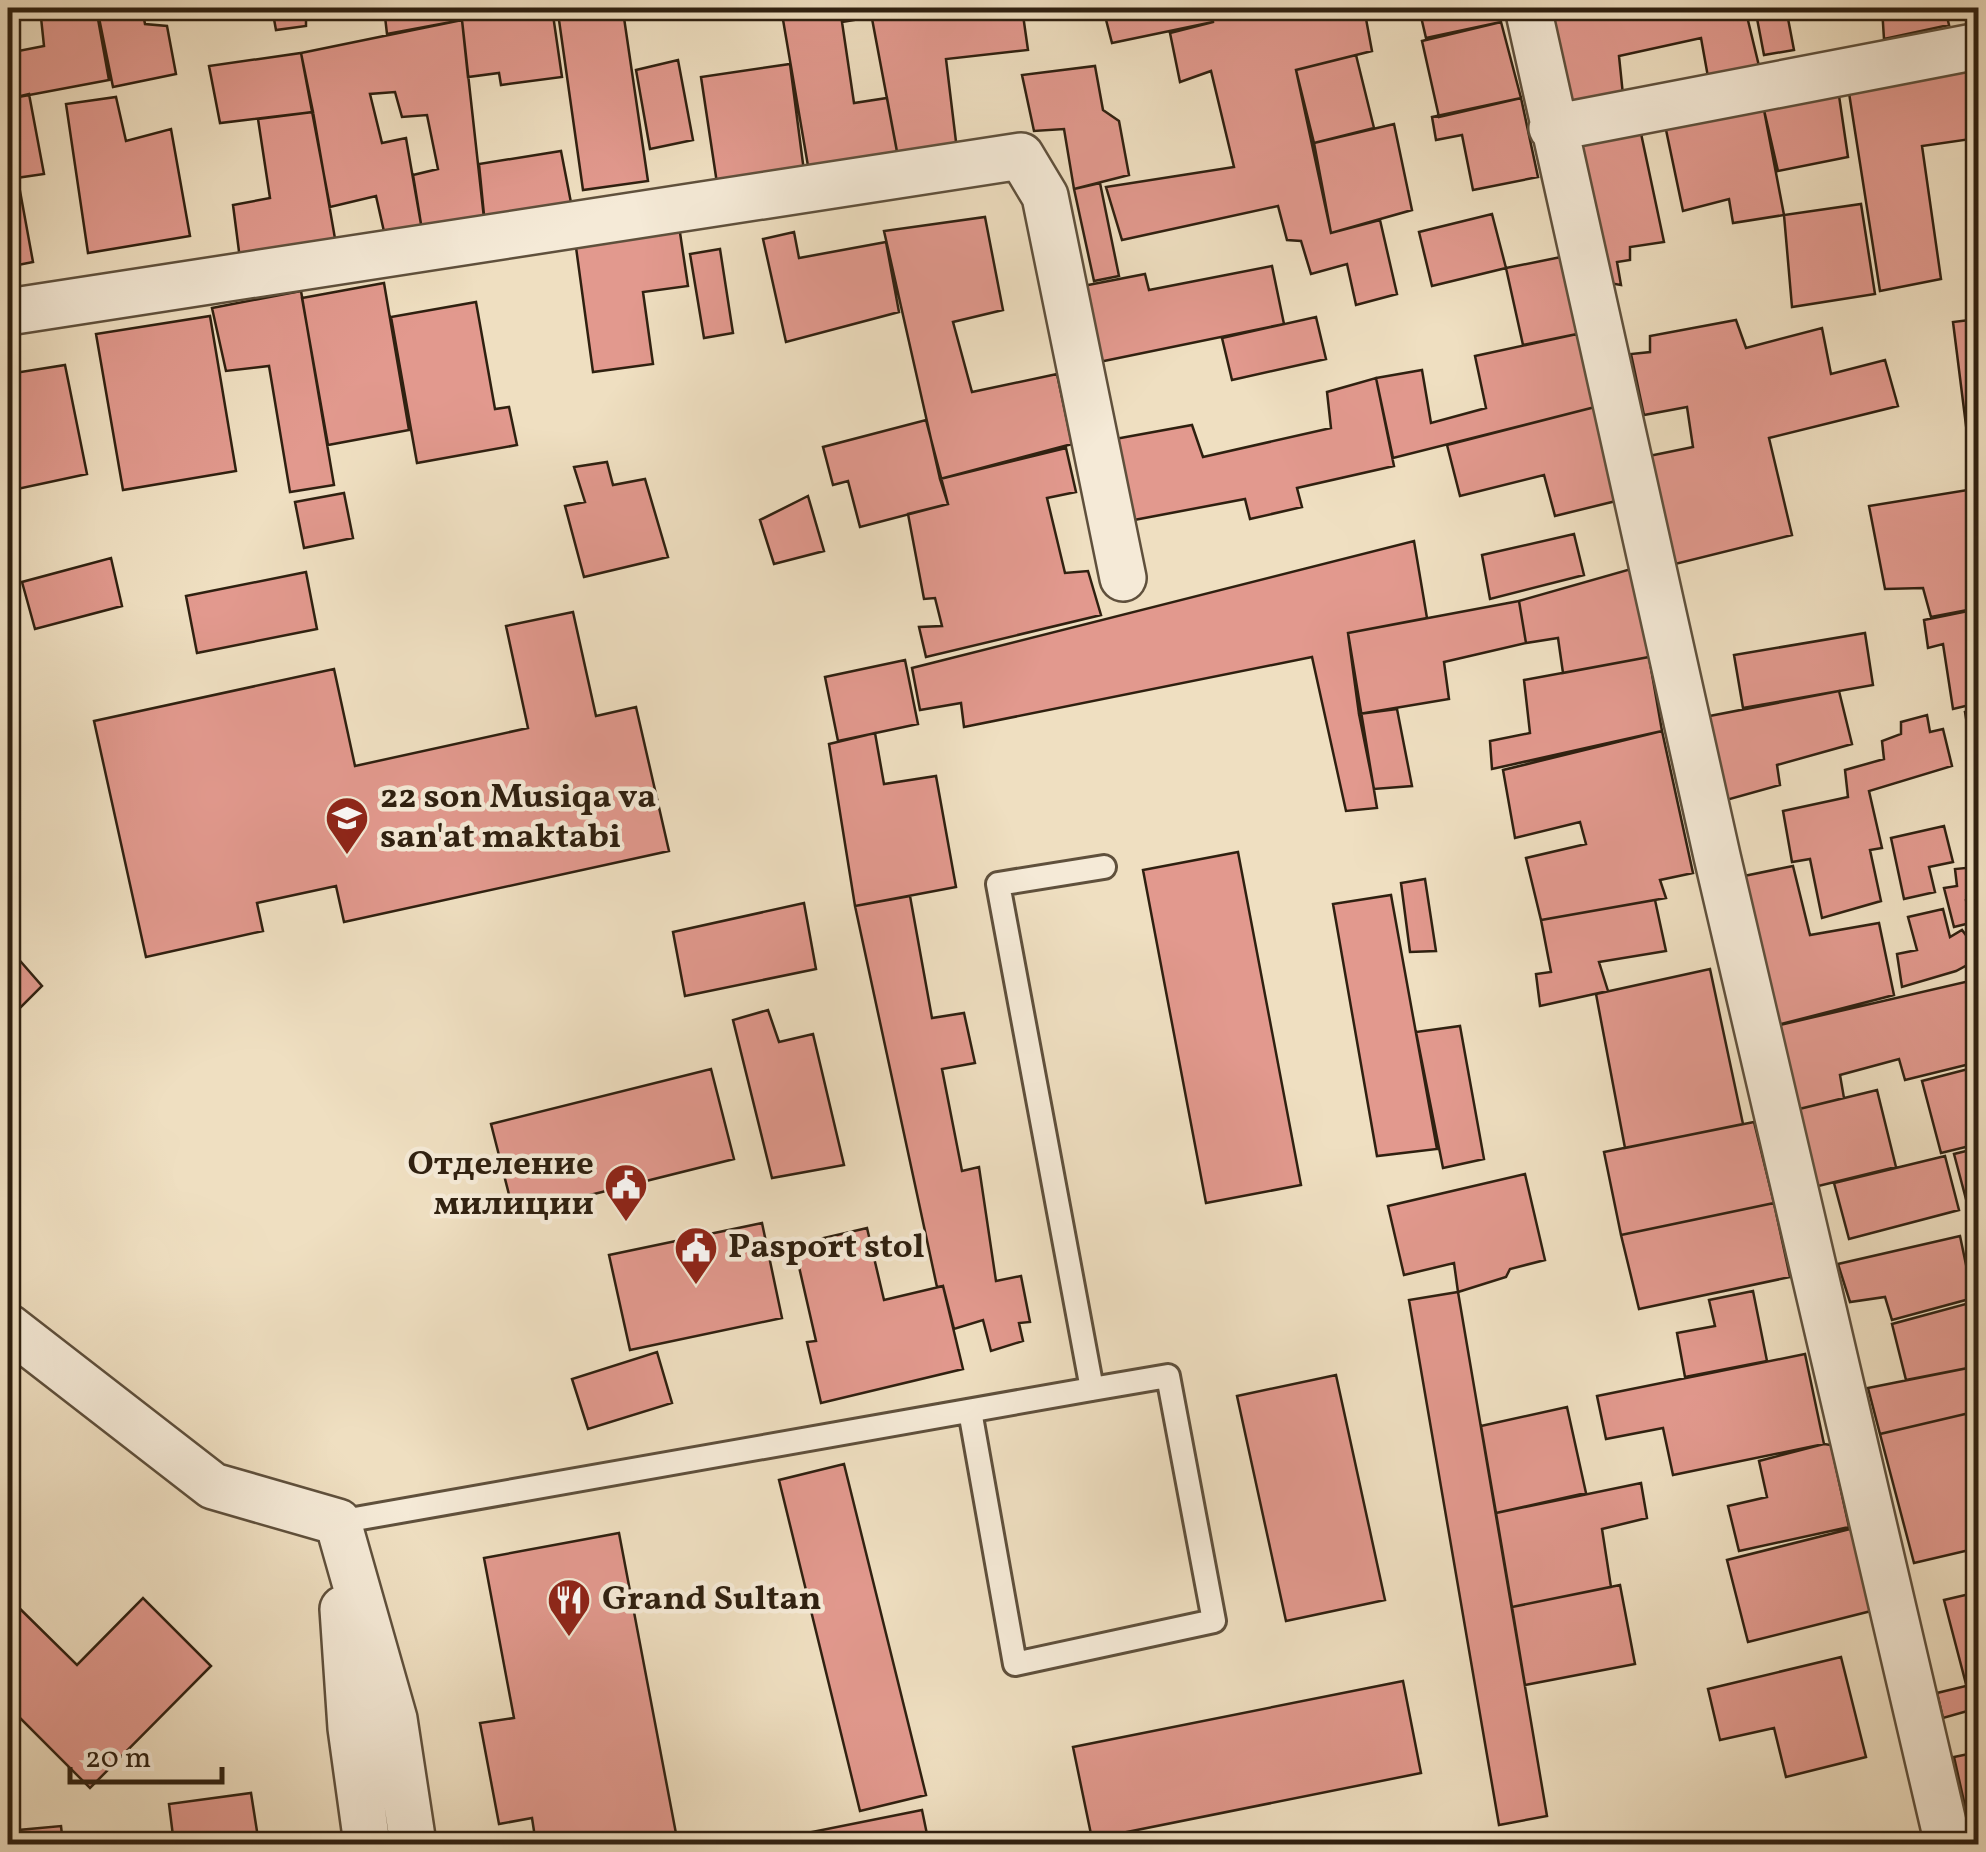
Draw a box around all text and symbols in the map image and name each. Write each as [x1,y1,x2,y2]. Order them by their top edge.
place label: 22 son Musiqa va san'at maktabi [380,774,656,862]
school or university icon: 22 son Musiqa va san'at maktabi [324,795,370,856]
place label: Отделение милиции [408,1141,594,1229]
public building icon: Отделение милиции [603,1162,649,1223]
place label: Pasport stol [728,1224,925,1272]
public building icon: Pasport stol [673,1225,719,1286]
place label: Grand Sultan [602,1576,822,1624]
restaurant icon: Grand Sultan [546,1577,592,1638]
scale bar [70,1722,222,1784]
text: 20 m [85,1738,151,1780]

